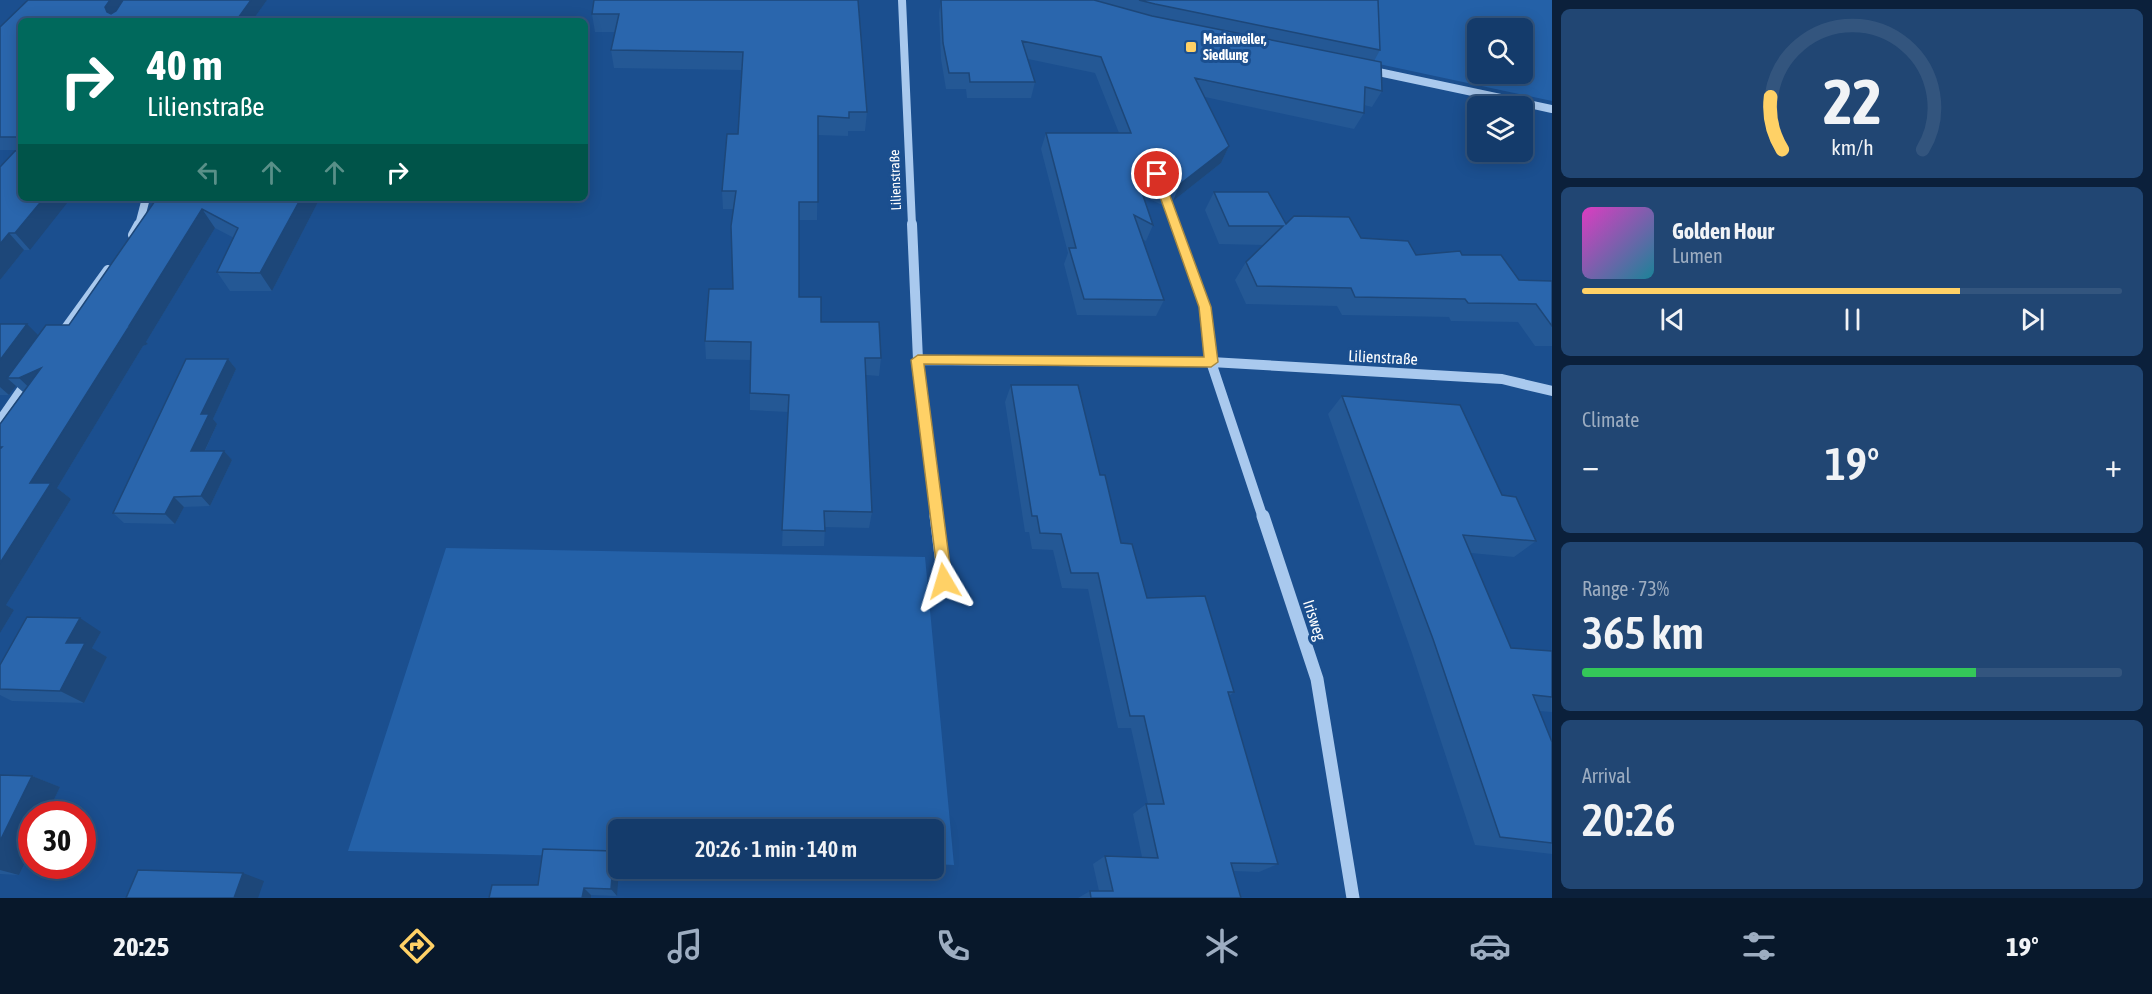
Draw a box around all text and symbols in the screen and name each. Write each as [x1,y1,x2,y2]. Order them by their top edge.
map controls [1467,18,1533,162]
button: search [1467,18,1533,84]
place label: Mariaweiler, Siedlung [1203,31,1267,63]
marker: Mariaweiler, Siedlung [1184,40,1198,54]
text: 40 m [147,41,222,89]
icon: right [48,42,126,120]
text: 22 [1823,67,1881,138]
text: Lilienstraße [147,91,265,122]
button: layers [1467,96,1533,162]
text: km/h [1831,136,1873,161]
pin [1131,148,1182,199]
street label: Lilienstraße [886,149,904,211]
icon: left [192,156,225,189]
icon: ahead [255,156,288,189]
icon: ahead [318,156,351,189]
icon: right [381,156,414,189]
icon: arrive [1140,157,1173,190]
text: Golden Hour [1672,218,1774,244]
text: Lumen [1672,244,1723,267]
icon: previous [1656,303,1689,336]
icon: pause [1836,303,1869,336]
icon: next [2016,303,2049,336]
street label: Lilienstraße [1348,346,1418,368]
text: Climate [1582,408,1639,431]
text: 19° [1825,438,1879,490]
text: − [1582,446,1599,484]
text: + [2105,446,2122,484]
position arrow [912,549,976,613]
text: Range · 73% [1582,577,1669,600]
street label: Irisweg [1299,597,1330,643]
text: 365 km [1582,607,1704,659]
text: Arrival [1582,764,1631,787]
text: 20:26 [1582,794,1676,846]
speed limit sign: 30 [18,801,96,879]
text: 20:26 · 1 min · 140 m [695,836,857,862]
icon: directions [396,925,438,967]
icon: music [664,925,706,967]
icon: phone [932,925,974,967]
icon: climate [1201,925,1243,967]
icon: car [1469,925,1511,967]
icon: filters [1738,925,1780,967]
text: 20:25 [113,931,169,962]
text: 19° [2006,931,2039,962]

